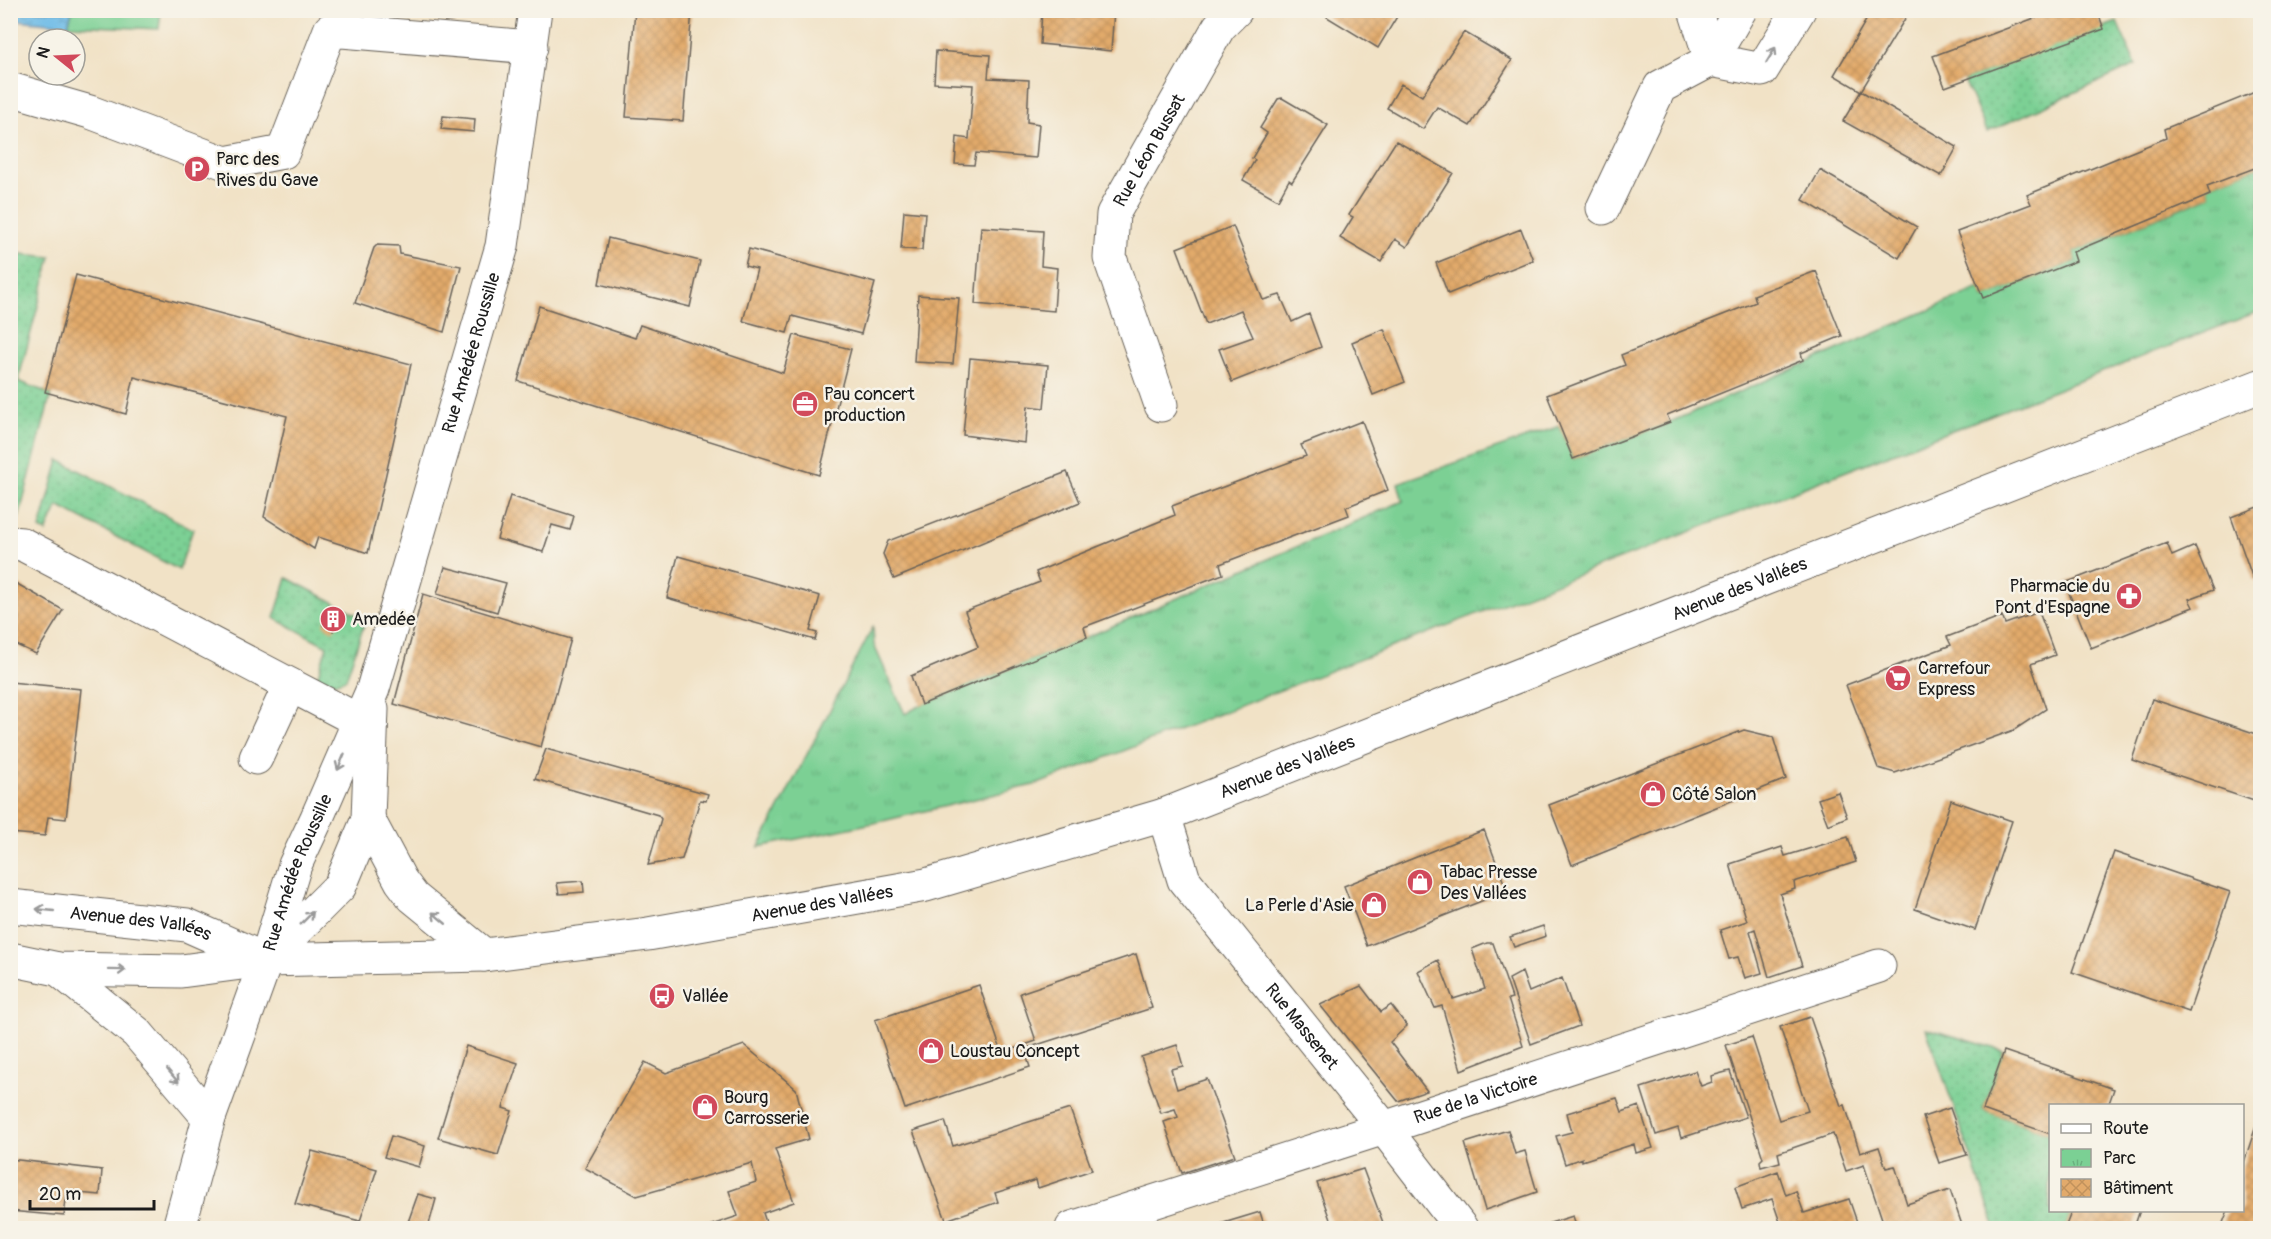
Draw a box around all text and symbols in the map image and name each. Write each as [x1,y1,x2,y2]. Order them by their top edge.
north arrow [27,27,87,87]
text: N [33,44,55,61]
one-way arrow [1766,47,1778,64]
street label: Rue Léon Bussat [1108,89,1191,211]
place label: Parc des Rives du Gave [216,148,318,192]
parking icon: Parc des Rives du Gave [182,154,212,184]
street label: Rue Amédée Roussille [437,270,506,436]
place label: Pau concert production [824,383,915,427]
office icon: Pau concert production [790,389,820,419]
street label: Avenue des Vallées [1669,552,1810,626]
place label: Pharmacie du Pont d'Espagne [1995,575,2110,619]
pharmacy icon: Pharmacie du Pont d'Espagne [2114,581,2144,611]
building icon: Amedée [318,604,348,634]
place label: Amedée [352,608,416,631]
place label: Carrefour Express [1918,657,1991,701]
supermarket icon: Carrefour Express [1883,663,1913,693]
street label: Avenue des Vallées [1216,730,1358,804]
one-way arrow [335,752,346,771]
shop icon: Côté Salon [1638,779,1668,809]
place label: Côté Salon [1672,783,1757,806]
street label: Rue Amédée Roussille [258,791,338,954]
place label: Tabac Presse Des Vallées [1440,861,1537,905]
shop icon: Tabac Presse Des Vallées [1405,867,1435,897]
street label: Avenue des Vallées [749,880,895,928]
shop icon: La Perle d'Asie [1359,890,1389,920]
place label: La Perle d'Asie [1245,894,1354,917]
street label: Avenue des Vallées [69,902,215,946]
one-way arrow [36,904,55,915]
one-way arrow [300,911,315,926]
one-way arrow [432,911,447,925]
one-way arrow [106,964,126,976]
street label: Rue Massenet [1260,979,1344,1075]
bus stop icon: Vallée [647,981,677,1011]
place label: Vallée [682,985,728,1008]
shop icon: Loustau Concept [916,1036,946,1066]
place label: Loustau Concept [950,1040,1080,1063]
street label: Rue de la Victoire [1411,1067,1541,1129]
one-way arrow [166,1068,180,1083]
place label: Bourg Carrosserie [724,1086,809,1130]
shop icon: Bourg Carrosserie [690,1092,720,1122]
legend [2049,1104,2244,1212]
text: Route [2103,1117,2148,1140]
text: Parc [2103,1147,2136,1170]
scale bar [30,1173,154,1211]
text: Bâtiment [2103,1177,2174,1200]
text: 20 m [39,1183,81,1206]

